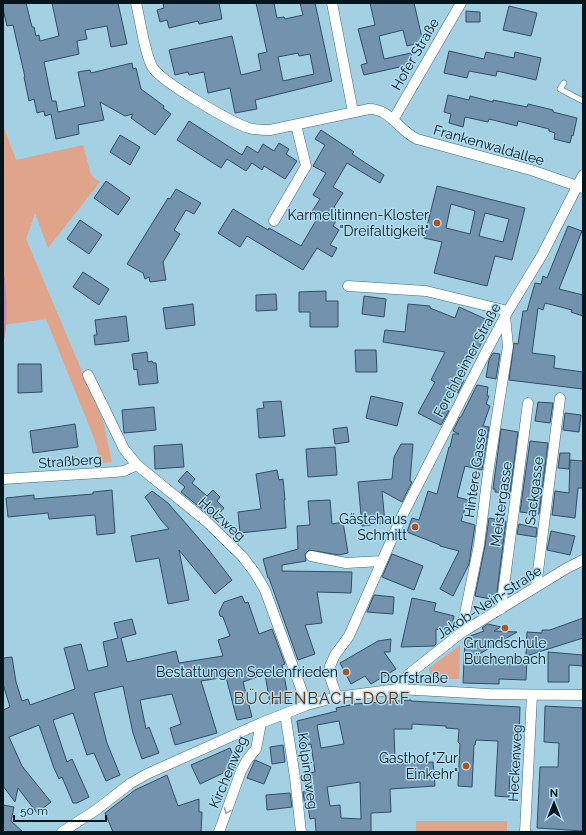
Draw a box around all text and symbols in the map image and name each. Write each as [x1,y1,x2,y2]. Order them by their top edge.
street label: Hofer Straße [388,15,442,93]
street label: Frankenwaldallee [432,122,546,168]
place label: Karmelitinnen-Kloster "Dreifaltigkeit" [288,207,429,239]
marker: Karmelitinnen-Kloster "Dreifaltigkeit" [432,218,442,228]
street label: Forchheimer Straße [430,300,504,420]
street label: Hintere Gasse [461,427,489,519]
street label: Straßberg [38,451,102,471]
street label: Sackgasse [522,456,546,526]
street label: Meistergasse [487,460,515,548]
street label: Holzweg [195,494,249,544]
place label: Gästehaus Schmitt [339,511,407,543]
marker: Gästehaus Schmitt [410,522,420,532]
street label: Jakob-Nein-Straße [434,562,544,642]
marker: Grundschule Büchenbach [500,623,510,633]
place label: Grundschule Büchenbach [463,635,547,667]
place label: Bestattungen Seelenfrieden [156,664,338,680]
marker: Bestattungen Seelenfrieden [341,667,351,677]
street label: Dorfstraße [380,670,448,686]
district label: BÜCHENBACH-DORF [234,688,410,708]
street label: Heckenweg [505,724,525,802]
street label: Kolpingweg [295,732,321,810]
street label: Kirchenweg [206,734,250,810]
place label: Gasthof "Zur Einkehr" [379,750,458,782]
marker: Gasthof "Zur Einkehr" [461,761,471,771]
north arrow [534,783,574,823]
text: N [550,787,558,800]
scale bar [14,797,106,823]
text: 50 m [20,804,48,818]
one-way arrow [223,807,232,814]

